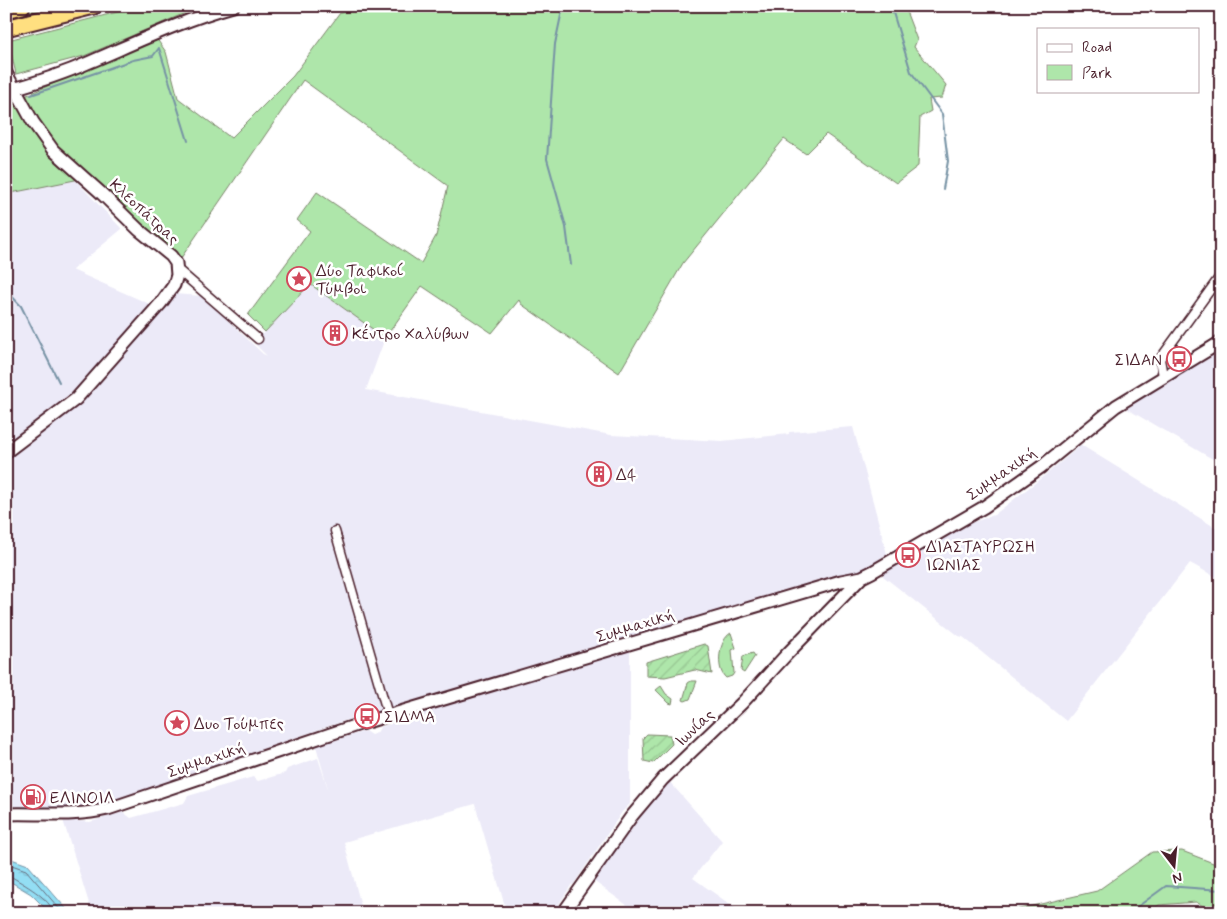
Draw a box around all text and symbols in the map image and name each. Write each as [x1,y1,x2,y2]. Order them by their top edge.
legend [1037,28,1200,92]
text: Road [1082,38,1112,58]
text: Park [1082,64,1112,84]
street label: Κλεοπάτρας [105,174,183,250]
place label: Δύο Ταφικοί Τύμβοι [316,261,403,300]
place icon: Δύο Ταφικοί Τύμβοι [286,266,312,292]
building icon: Κέντρο Χαλύβων [322,320,348,346]
place label: Κέντρο Χαλύβων [352,323,469,345]
bus stop icon: ΣΙΔΑΝ [1166,346,1192,372]
place label: ΣΙΔΑΝ [1115,350,1162,371]
street label: Συμμαχική [963,443,1041,506]
building icon: Δ4 [586,461,612,487]
place label: Δ4 [616,465,636,486]
place label: ΔΙΑΣΤΑΥΡΩΣΗ ΙΩΝΙΑΣ [926,537,1035,576]
bus stop icon: ΔΙΑΣΤΑΥΡΩΣΗ ΙΩΝΙΑΣ [895,542,921,568]
street label: Συμμαχική [594,605,677,648]
bus stop icon: ΣΙΔΜΑ [354,703,380,729]
street label: Ιωνίας [671,705,719,752]
place label: ΣΙΔΜΑ [384,707,435,728]
place icon: Δυο Τούμπες [164,710,190,736]
place label: Δυο Τούμπες [194,714,284,735]
street label: Συμμαχική [165,737,248,783]
fuel station icon: ΕΛΙΝΟΙΛ [20,784,46,810]
place label: ΕΛΙΝΟΙΛ [50,788,115,809]
north arrow [1150,842,1200,892]
text: N [1170,868,1184,887]

